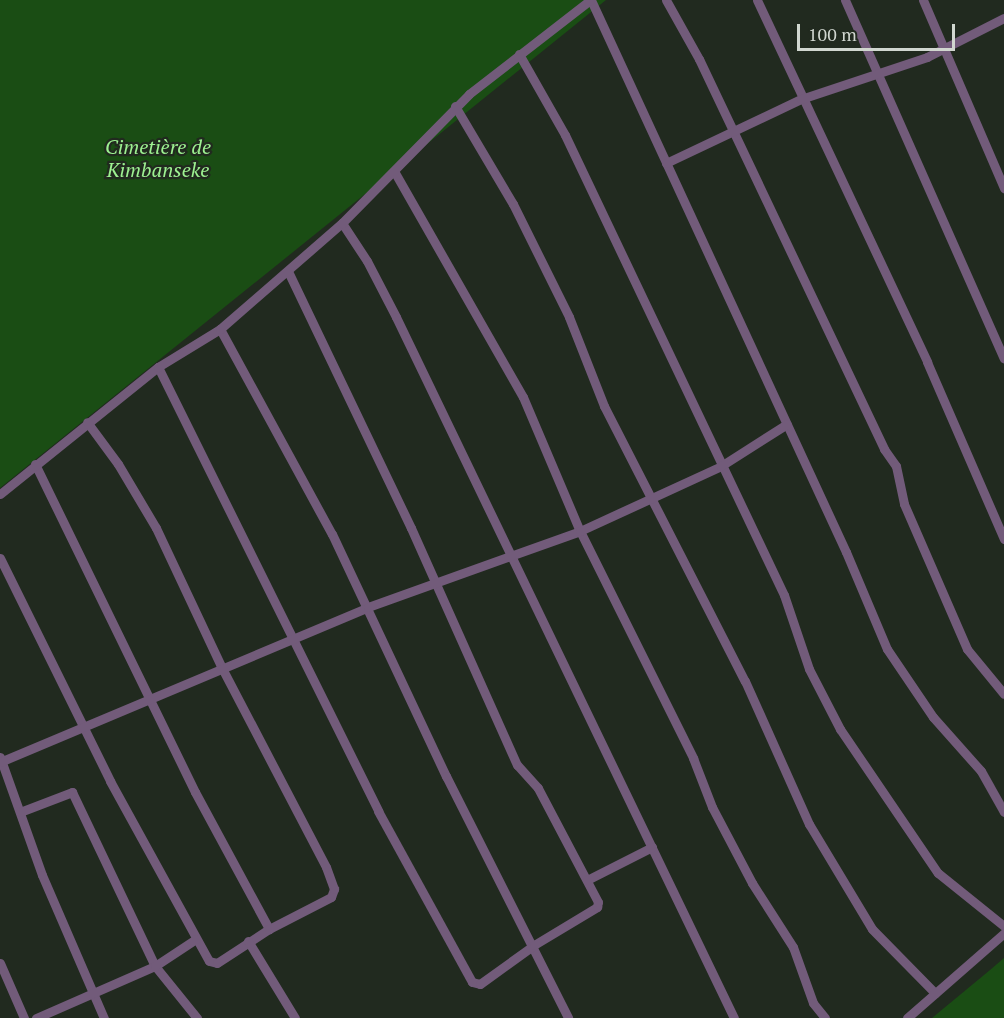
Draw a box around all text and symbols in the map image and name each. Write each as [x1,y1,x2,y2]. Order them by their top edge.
scale bar [800,12,958,50]
text: 100 m [808,22,857,46]
park label: Cimetière de Kimbanseke [105,135,211,182]

